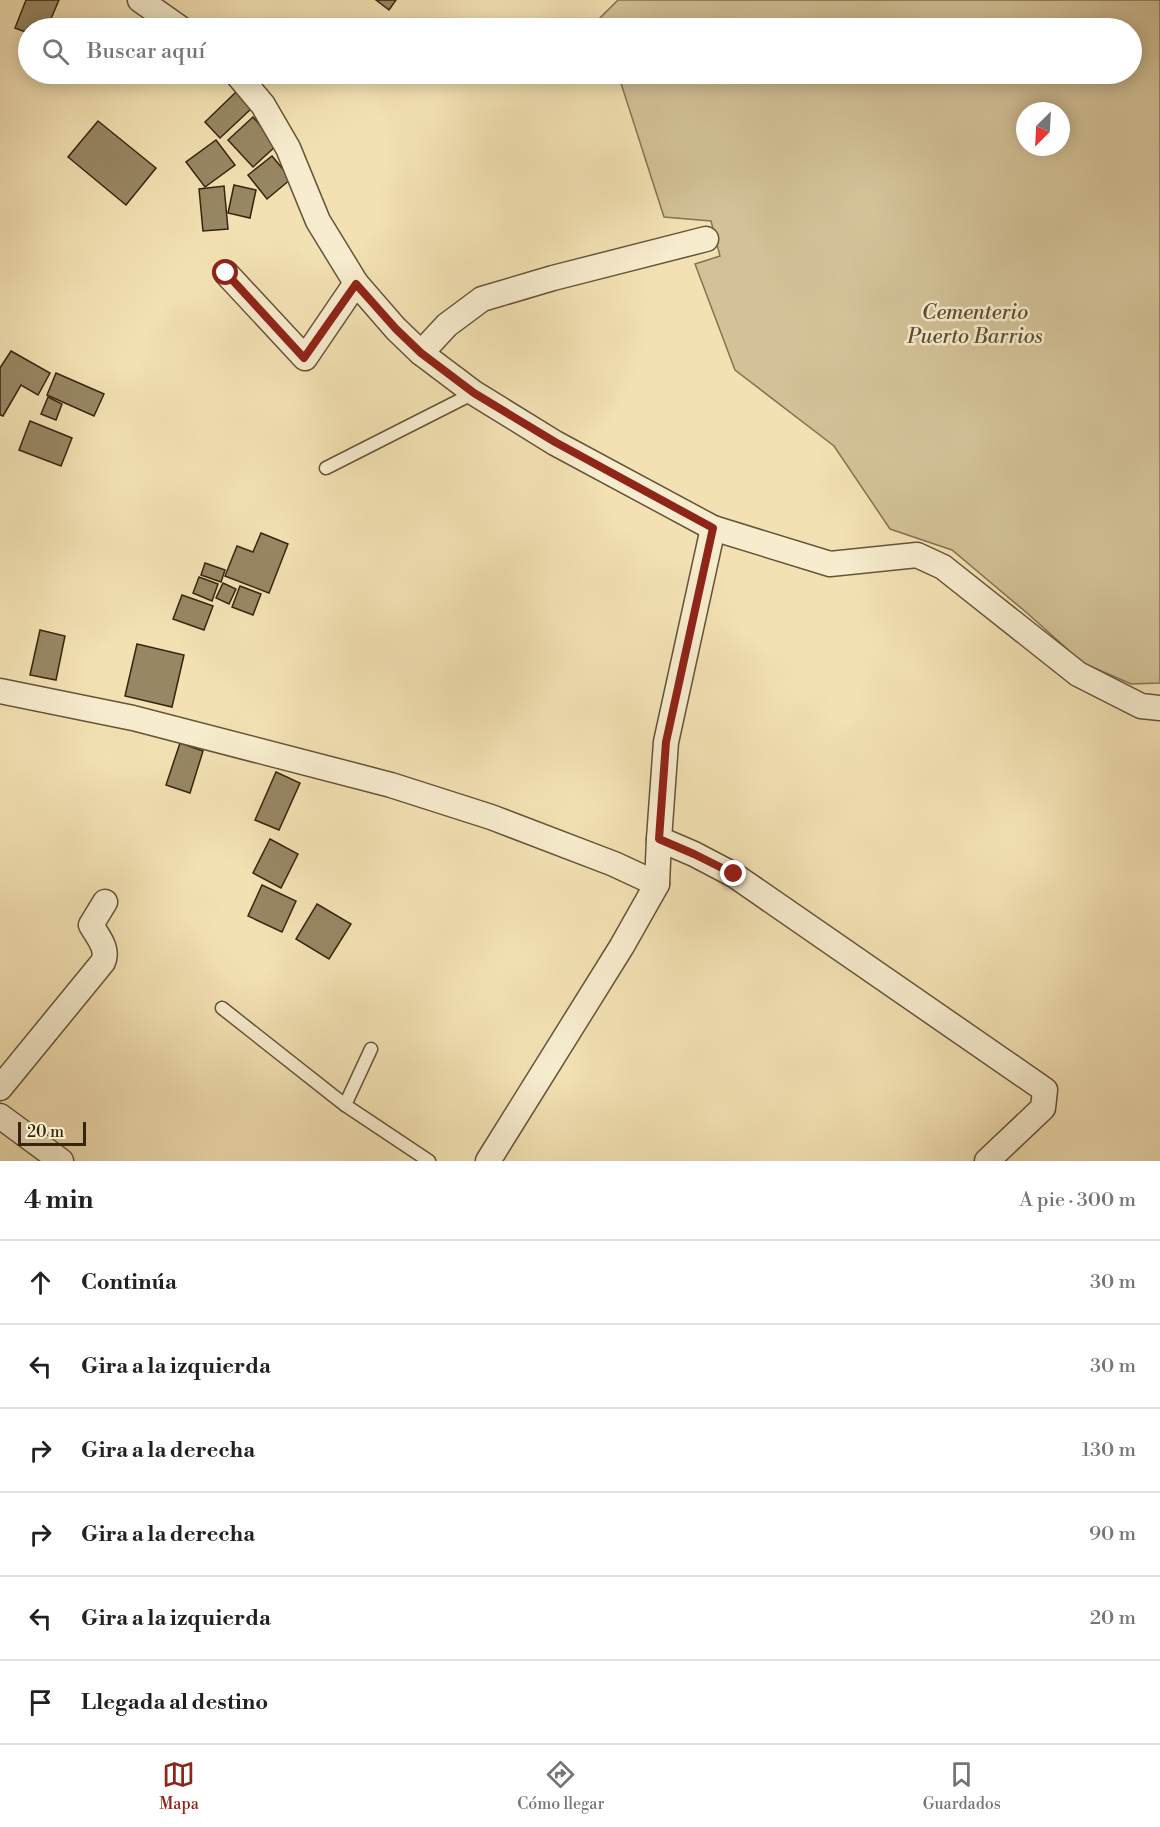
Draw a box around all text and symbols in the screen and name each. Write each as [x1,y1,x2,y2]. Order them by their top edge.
search box [18,18,1142,84]
icon: search [39,35,72,68]
text: Buscar aquí [87,38,205,65]
north arrow [1016,102,1070,156]
route start [212,259,238,285]
park label: Cementerio Puerto Barrios [906,300,1043,350]
route end [720,860,746,886]
scale bar [18,1119,86,1146]
text: 20 m [27,1122,64,1142]
text: 4 min [24,1184,94,1216]
text: A pie · 300 m [1019,1188,1136,1213]
icon: ahead [24,1266,57,1299]
text: Continúa [81,1269,177,1296]
text: 30 m [1090,1270,1136,1295]
icon: left [24,1350,57,1383]
text: Gira a la izquierda [81,1353,271,1380]
text: 30 m [1090,1354,1136,1379]
icon: right [24,1434,57,1467]
text: Gira a la derecha [81,1437,255,1464]
text: 130 m [1081,1438,1136,1463]
icon: right [24,1518,57,1551]
text: Gira a la derecha [81,1521,255,1548]
text: 90 m [1089,1522,1136,1547]
icon: left [24,1602,57,1635]
text: Gira a la izquierda [81,1605,271,1632]
text: 20 m [1090,1606,1136,1631]
icon: arrive [24,1686,57,1719]
text: Llegada al destino [81,1689,268,1716]
tab: Mapa [159,1758,199,1814]
tab: Cómo llegar [517,1758,604,1814]
tab: Guardados [923,1758,1001,1814]

